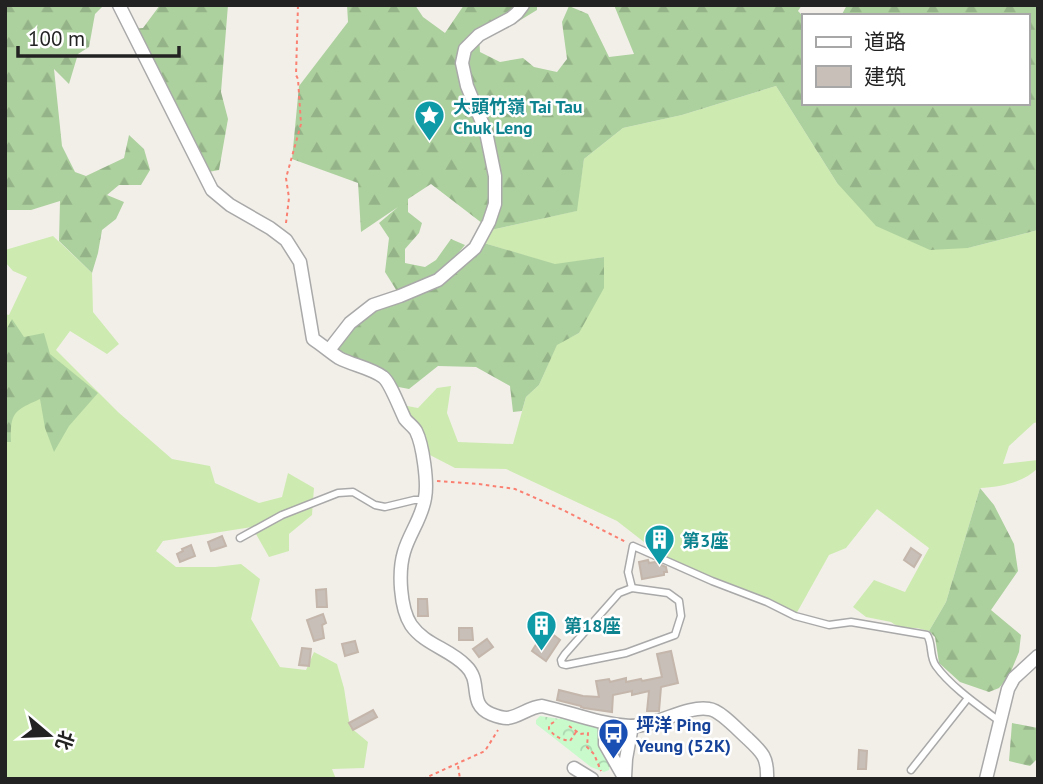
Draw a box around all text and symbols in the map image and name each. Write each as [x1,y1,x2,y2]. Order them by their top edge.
scale bar [18,14,178,58]
legend [802,14,1029,105]
text: 100 m [28,25,85,52]
text: 道路 [864,28,906,55]
text: 建筑 [864,63,906,90]
place label: 大頭竹嶺 Tai Tau Chuk Leng [453,95,583,139]
place icon: 大頭竹嶺 Tai Tau Chuk Leng [413,99,447,143]
building icon: 第3座 [642,523,676,567]
place label: 第3座 [682,529,728,552]
building icon: 第18座 [524,608,558,652]
place label: 第18座 [564,614,620,637]
north arrow [14,700,84,770]
place label: 坪洋 Ping Yeung (52K) [635,713,731,757]
bus stop icon: 坪洋 Ping Yeung (52K) [596,717,630,761]
text: 北 [51,728,80,753]

